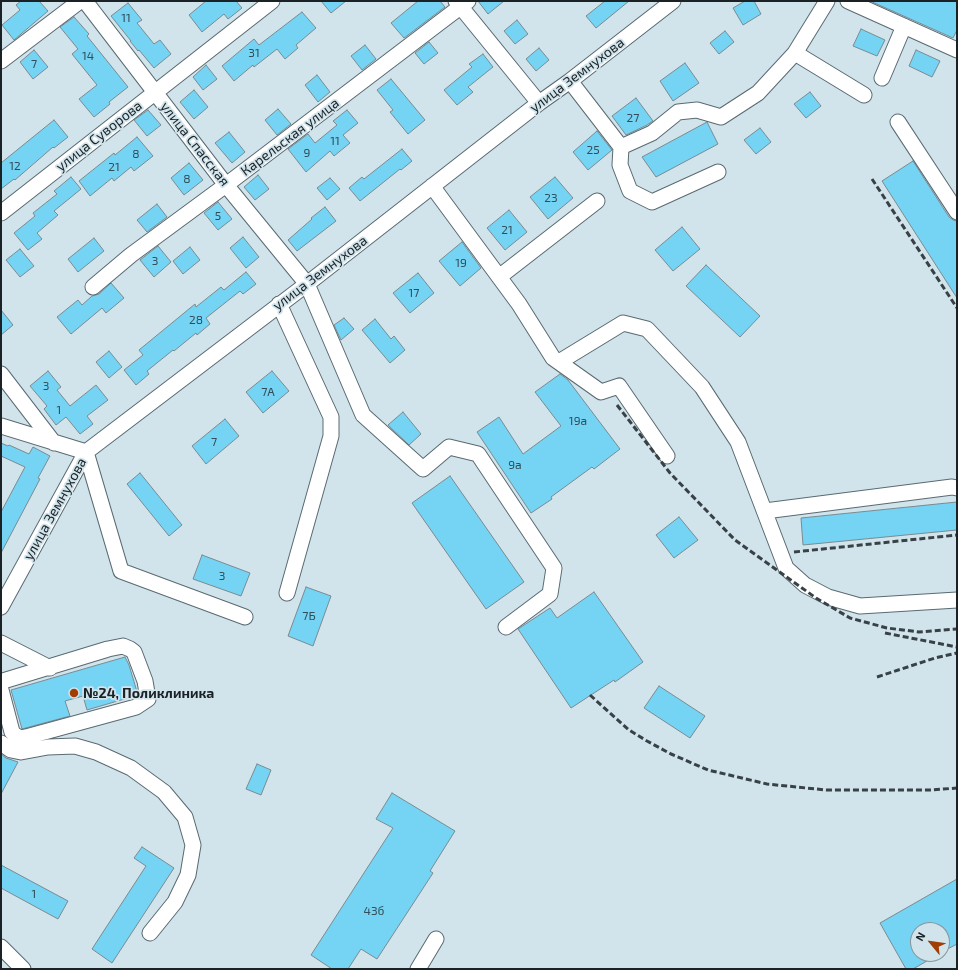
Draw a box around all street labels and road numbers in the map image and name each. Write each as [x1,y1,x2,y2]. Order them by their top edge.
street label: улица Земнухова [526,34,628,116]
street label: Карельская улица [237,95,343,179]
street label: улица Суворова [52,97,146,175]
street label: улица Спасская [157,98,233,190]
street label: улица Земнухова [269,232,371,314]
street label: улица Земнухова [20,455,90,563]

